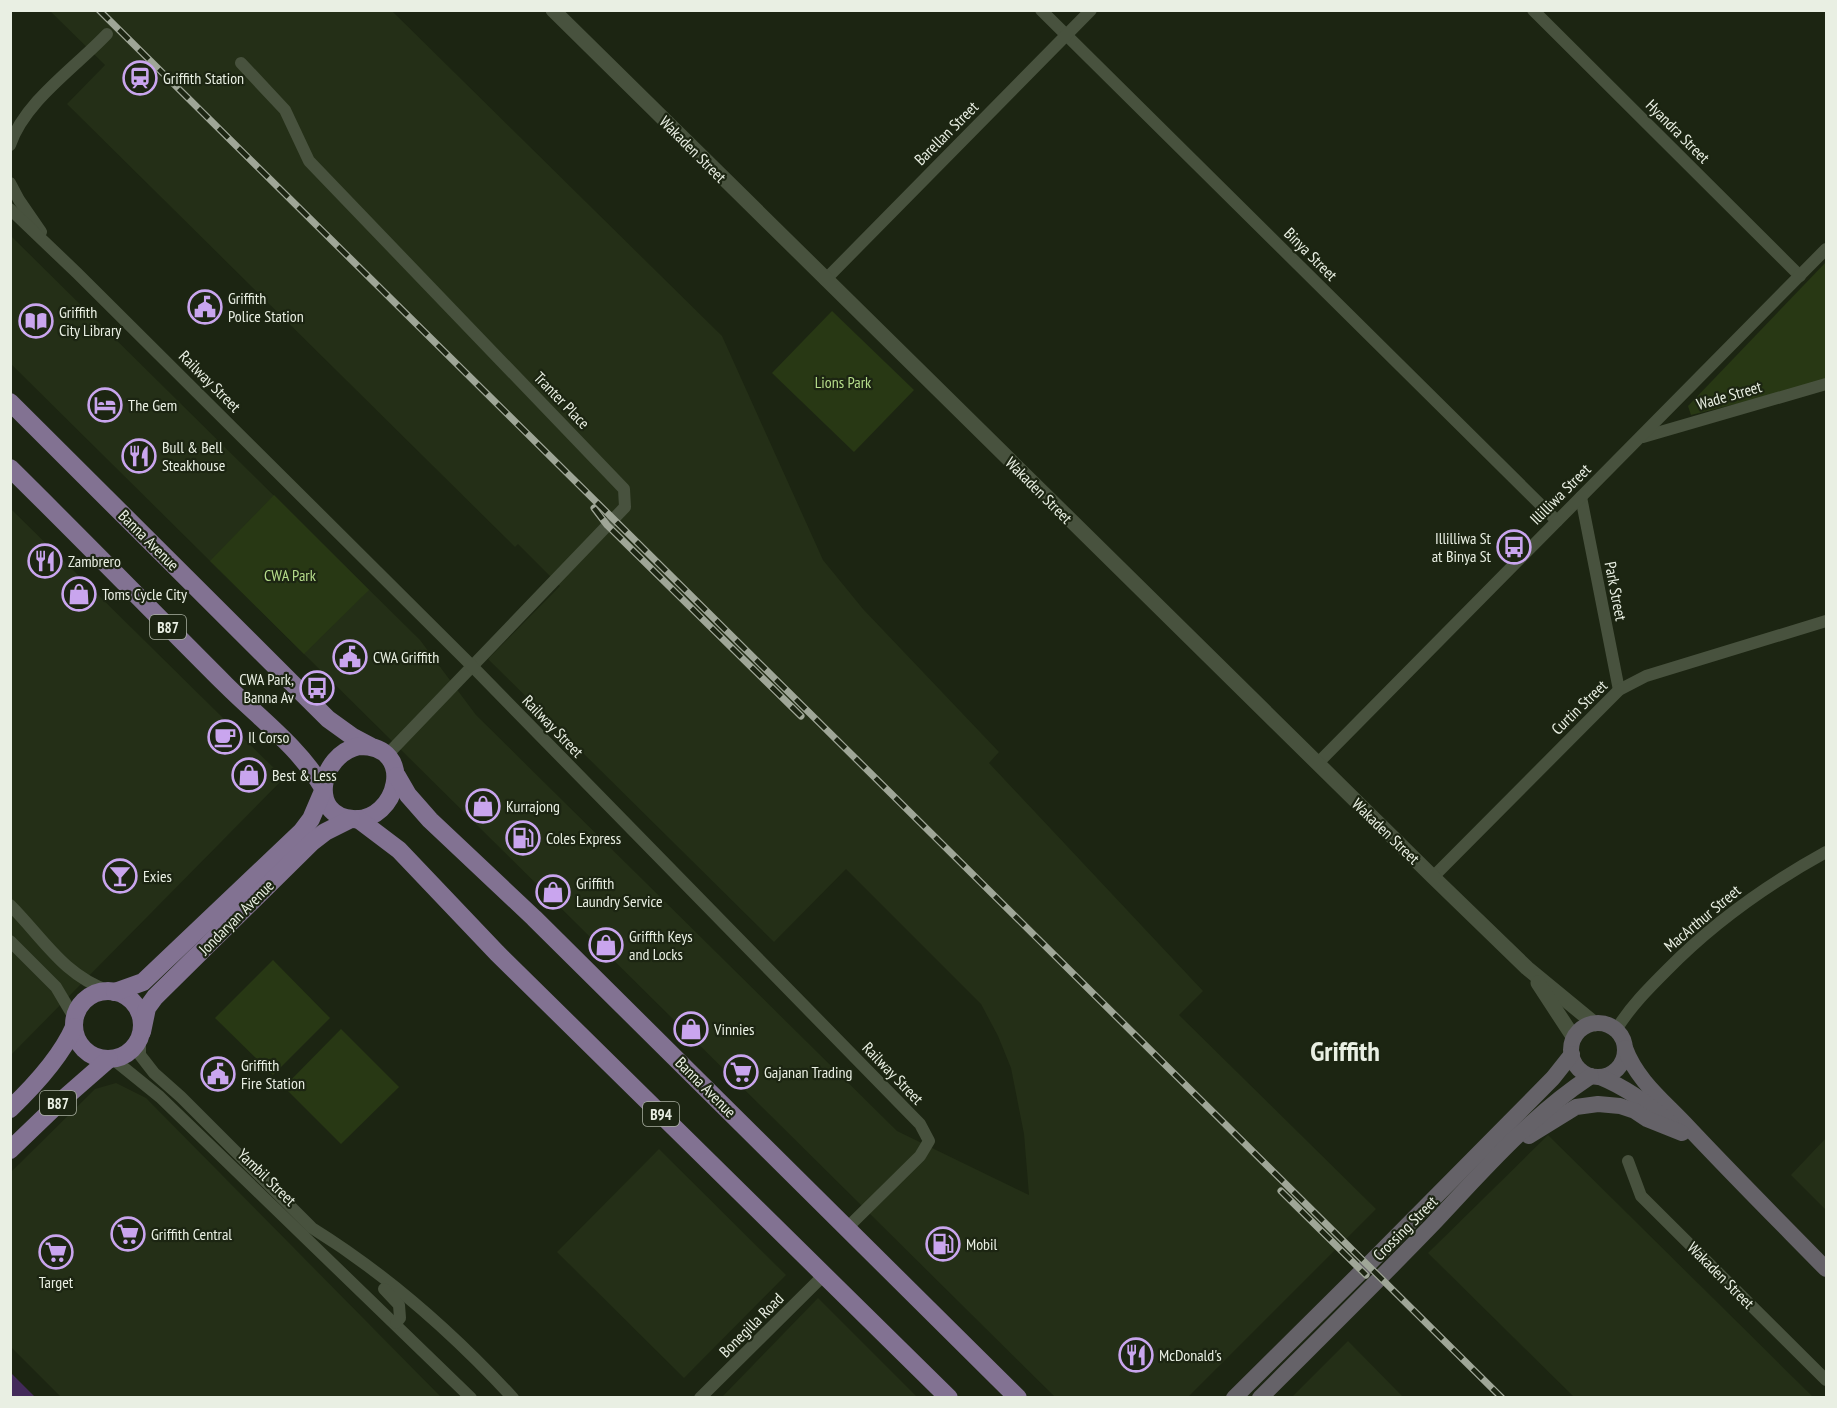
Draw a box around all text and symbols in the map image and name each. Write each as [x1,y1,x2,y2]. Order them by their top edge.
station icon: Griffith Station [122,60,158,96]
place label: Griffith Station [163,68,244,88]
street label: Hyandra Street [1642,95,1715,168]
street label: Barellan Street [910,96,983,169]
street label: Wakaden Street [655,111,731,187]
street label: Binya Street [1280,223,1342,285]
place label: Griffith Police Station [228,288,304,326]
public building icon: Griffith Police Station [187,289,223,325]
place label: Griffith City Library [59,302,121,340]
library icon: Griffith City Library [18,303,54,339]
street label: Railway Street [175,346,245,416]
street label: Tranter Place [530,367,594,433]
park label: Lions Park [815,372,872,392]
street label: Wade Street [1694,376,1764,414]
hotel icon: The Gem [87,387,123,423]
place label: The Gem [128,395,177,415]
place label: Bull & Bell Steakhouse [162,437,225,475]
restaurant icon: Bull & Bell Steakhouse [121,438,157,474]
street label: Wakaden Street [1001,452,1077,528]
street label: Illilliwa Street [1525,459,1595,529]
street label: Banna Avenue [114,505,184,575]
place label: Illilliwa St at Binya St [1432,528,1492,566]
bus stop icon: Illilliwa St at Binya St [1496,529,1532,565]
restaurant icon: Zambrero [27,543,63,579]
place label: Zambrero [68,551,121,571]
street label: Park Street [1600,560,1632,623]
park label: CWA Park [264,565,317,585]
shop icon: Toms Cycle City [61,576,97,612]
place label: Toms Cycle City [102,584,187,604]
road number: B87 [150,615,186,639]
public building icon: CWA Griffith [332,639,368,675]
place label: CWA Griffith [373,647,439,667]
place label: CWA Park, Banna Av [239,669,295,707]
bus stop icon: CWA Park, Banna Av [299,670,335,706]
street label: Curtin Street [1547,675,1612,739]
street label: Railway Street [518,691,588,762]
cafe icon: Il Corso [207,719,243,755]
place label: Il Corso [248,727,289,747]
shop icon: Best & Less [231,757,267,793]
place label: Best & Less [272,765,337,785]
shop icon: Kurrajong [465,788,501,824]
street label: Wakaden Street [1348,794,1424,869]
place label: Kurrajong [506,796,560,816]
fuel station icon: Coles Express [505,820,541,856]
place label: Coles Express [546,828,621,848]
bar icon: Exies [102,858,138,894]
place label: Exies [143,866,172,886]
place label: Griffith Laundry Service [576,873,663,911]
shop icon: Griffith Laundry Service [535,874,571,910]
street label: Jondaryan Avenue [193,875,278,960]
street label: MacArthur Street [1660,880,1745,956]
place label: Griffth Keys and Locks [629,926,693,964]
shop icon: Griffth Keys and Locks [588,927,624,963]
shop icon: Vinnies [673,1011,709,1047]
place label: Vinnies [713,1019,754,1039]
district label: Griffith [1310,1032,1380,1069]
street label: Railway Street [858,1038,928,1109]
street label: Banna Avenue [671,1052,741,1122]
supermarket icon: Gajanan Trading [723,1054,759,1090]
place label: Griffith Fire Station [241,1055,305,1093]
public building icon: Griffith Fire Station [200,1056,236,1092]
place label: Gajanan Trading [764,1062,852,1082]
road number: B87 [40,1091,76,1115]
road number: B94 [643,1102,679,1126]
street label: Yambil Street [233,1144,301,1210]
street label: Crossing Street [1369,1191,1442,1264]
supermarket icon: Griffith Central [110,1216,146,1252]
place label: Griffith Central [151,1224,232,1244]
fuel station icon: Mobil [925,1226,961,1262]
supermarket icon: Target [38,1234,74,1270]
place label: Mobil [966,1234,998,1254]
street label: Wakaden Street [1683,1237,1759,1313]
place label: Target [39,1272,74,1292]
street label: Bonegilla Road [715,1289,787,1361]
restaurant icon: McDonald's [1118,1337,1154,1373]
place label: McDonald's [1159,1345,1222,1365]

